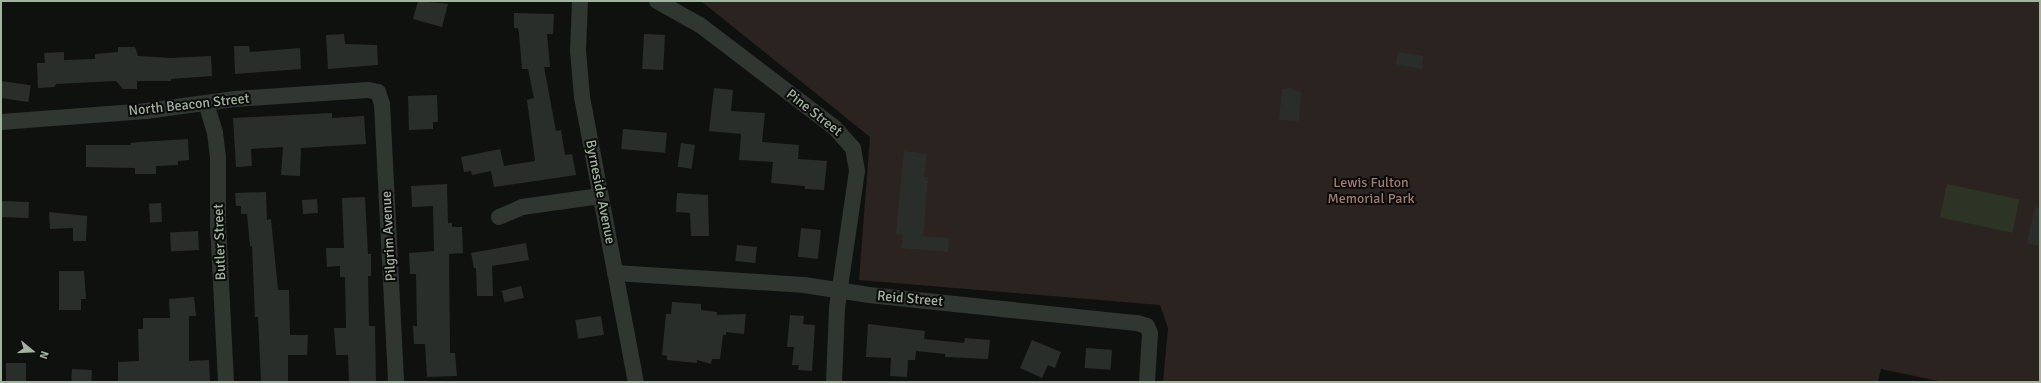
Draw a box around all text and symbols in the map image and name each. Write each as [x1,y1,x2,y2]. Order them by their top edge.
street label: Pine Street [783,86,845,140]
street label: North Beacon Street [128,90,250,120]
street label: Byrneside Avenue [582,138,618,246]
park label: Lewis Fulton Memorial Park [1327,175,1415,208]
street label: Pilgrim Avenue [378,190,400,282]
street label: Butler Street [210,203,230,281]
street label: Reid Street [876,288,944,310]
north arrow [12,331,52,371]
text: N [37,349,51,361]

